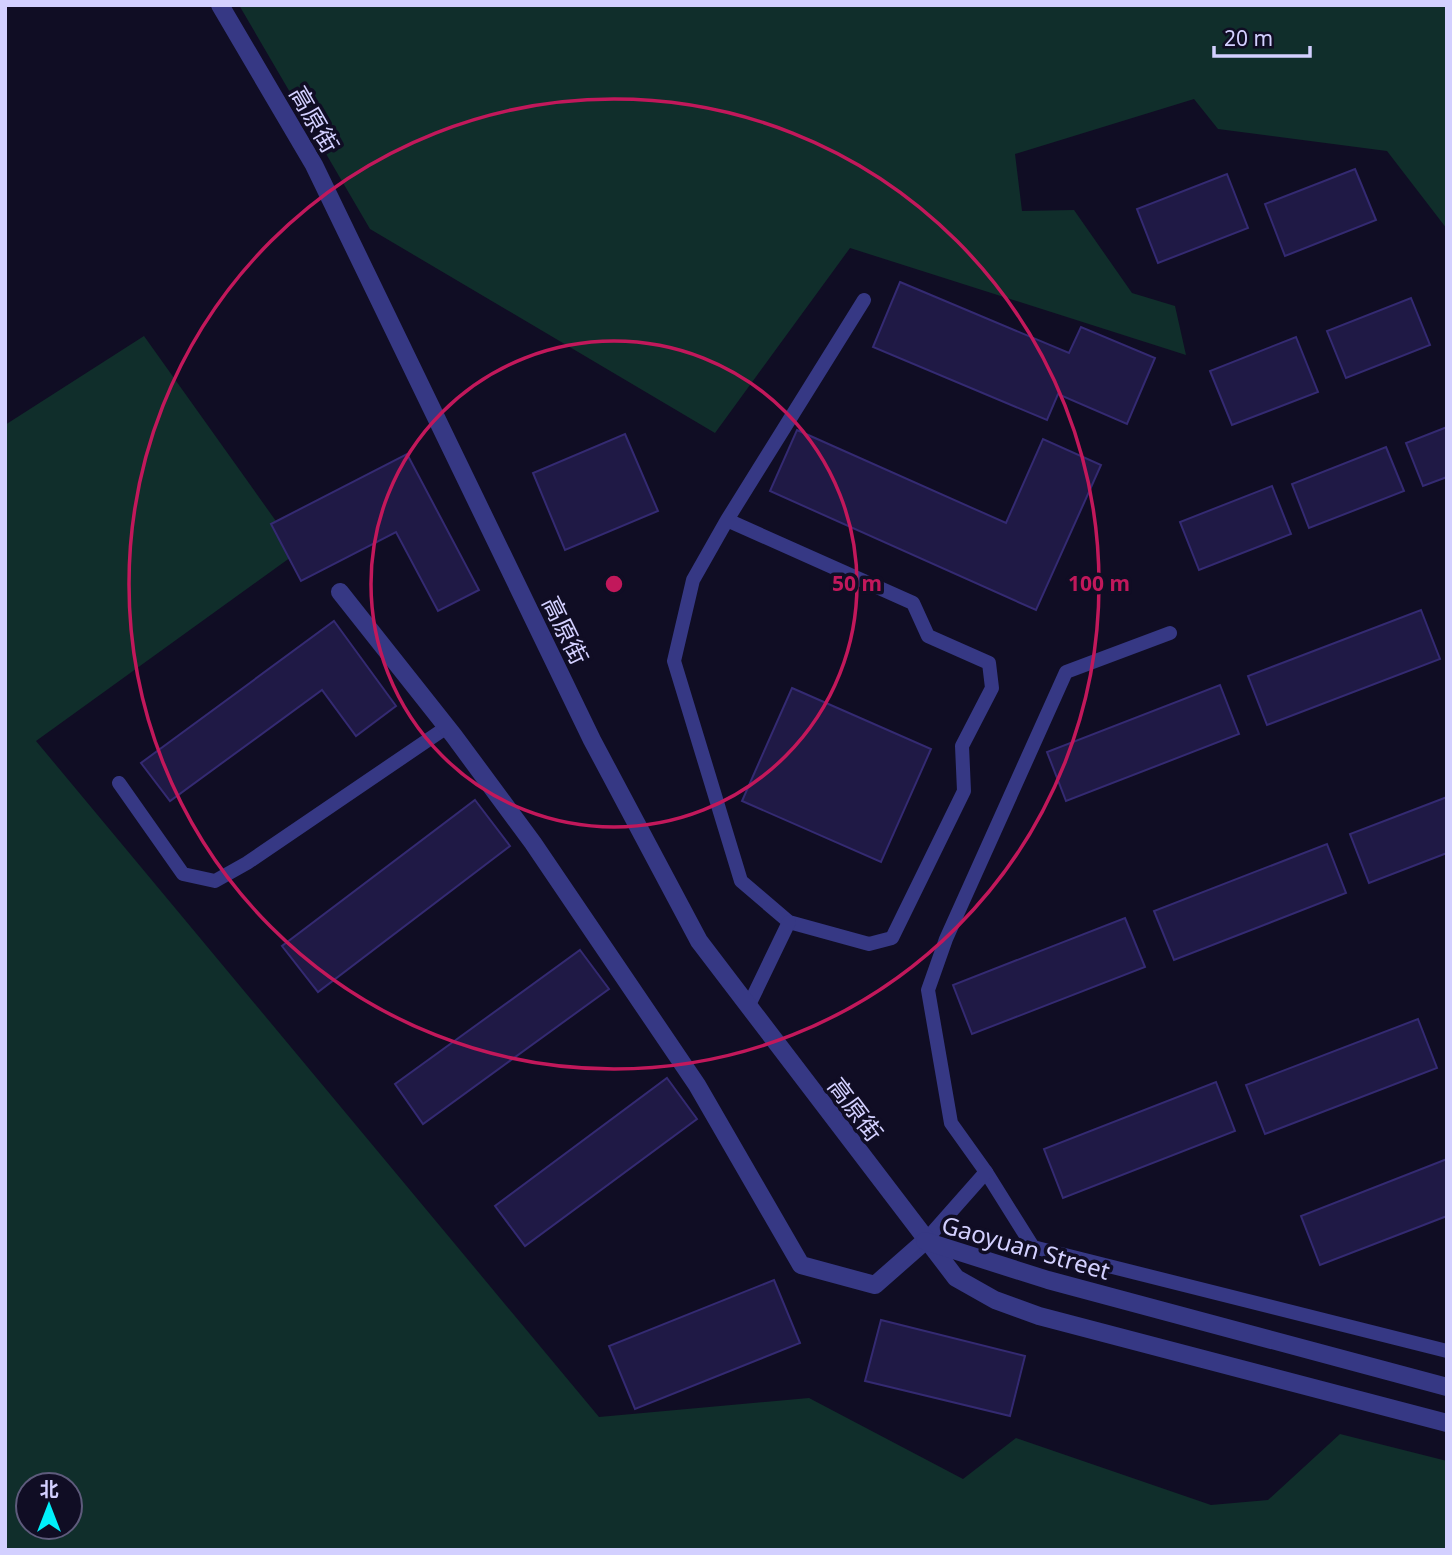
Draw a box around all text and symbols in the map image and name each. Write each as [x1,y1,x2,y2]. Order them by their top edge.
scale bar [1214,14,1310,58]
text: 20 m [1224,24,1273,52]
street label: 高原街 [283,80,347,158]
text: 50 m [832,569,882,597]
text: 100 m [1068,569,1130,597]
centre of rings [602,572,626,596]
street label: 高原街 [535,590,597,670]
street label: 高原街 [821,1070,891,1148]
street label: Gaoyuan Street [938,1207,1114,1287]
north arrow [14,1471,84,1541]
text: 北 [39,1476,59,1502]

